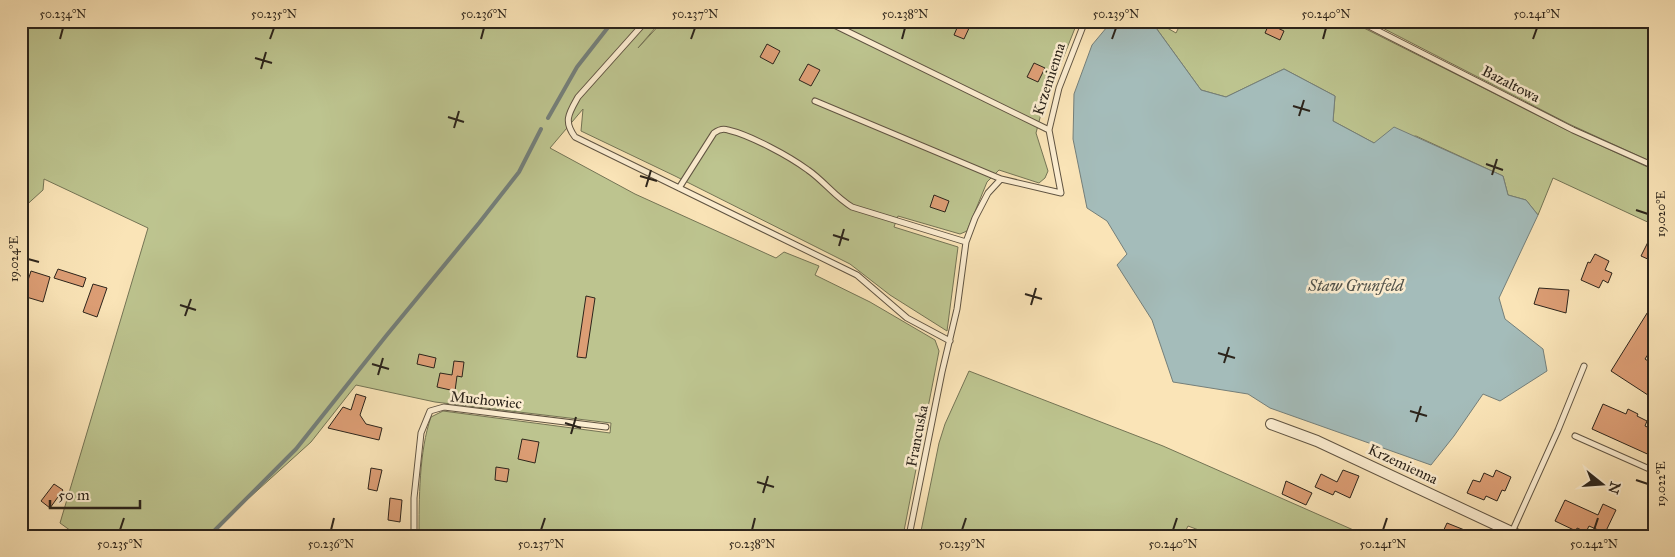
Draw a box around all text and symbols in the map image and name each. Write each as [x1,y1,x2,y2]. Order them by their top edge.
text: 50.234°N [40,7,86,21]
text: 50.235°N [251,7,297,21]
text: 50.236°N [461,7,507,21]
text: 50.237°N [672,7,718,21]
text: 50.238°N [882,7,928,21]
text: 50.239°N [1093,7,1139,21]
text: 50.240°N [1301,7,1351,21]
text: 50.241°N [1514,7,1560,21]
street label: Krzemienna [1029,40,1069,117]
street label: Bazaltowa [1479,62,1544,107]
text: 19.020°E [1654,190,1668,237]
text: 19.024°E [7,236,21,282]
water label: Staw Grunfeld [1307,276,1405,295]
street label: Muchowiec [449,387,523,413]
street label: Francuska [902,403,932,468]
street label: Krzemienna [1365,440,1441,488]
north arrow [1578,460,1628,510]
text: 19.022°E [1654,461,1668,507]
scale bar [50,477,140,509]
text: N [1604,479,1624,496]
text: 50 m [58,486,90,504]
text: 50.235°N [97,537,143,551]
text: 50.236°N [308,537,354,551]
text: 50.237°N [518,537,564,551]
text: 50.238°N [729,537,775,551]
text: 50.239°N [939,537,985,551]
text: 50.240°N [1148,537,1198,551]
text: 50.241°N [1360,537,1406,551]
text: 50.242°N [1570,537,1618,551]

